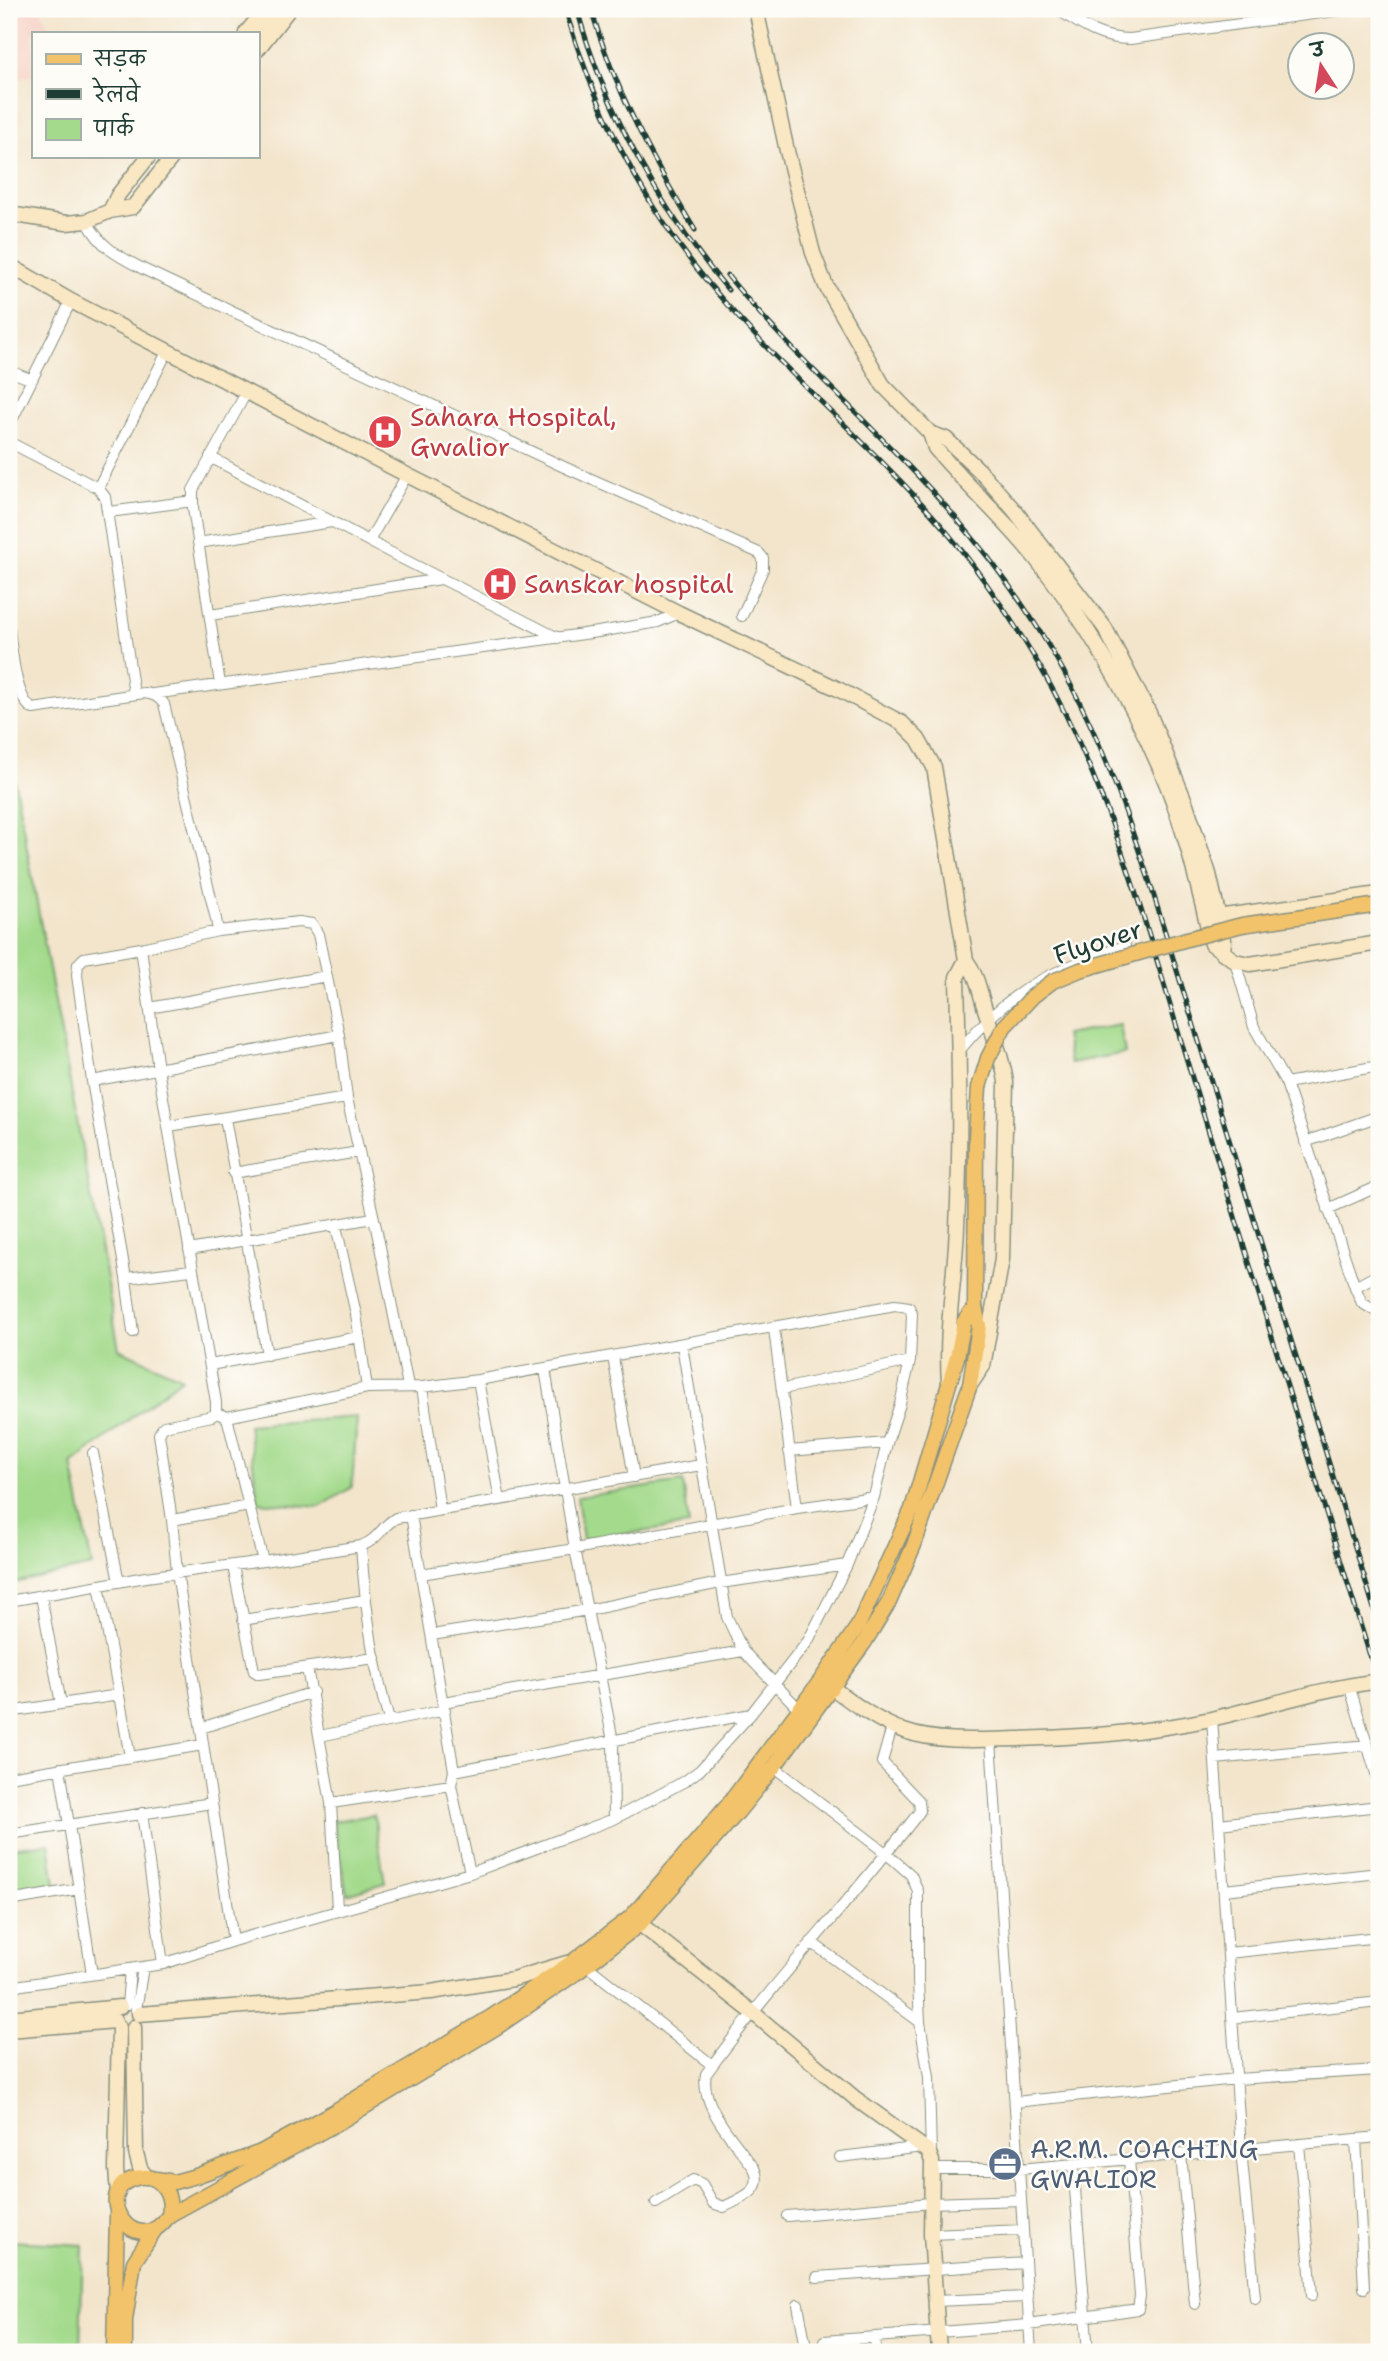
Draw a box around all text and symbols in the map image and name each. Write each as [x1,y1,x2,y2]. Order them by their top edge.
legend [32,32,259,158]
north arrow [1286,32,1356,102]
text: उ [1307,36,1329,64]
text: सड़क [93,45,147,73]
text: रेलवे [91,77,141,109]
text: पार्क [93,112,135,143]
place label: Sahara Hospital, Gwalior [410,399,617,464]
hospital icon: Sahara Hospital, Gwalior [366,413,404,451]
hospital icon: Sanskar hospital [481,565,519,603]
place label: Sanskar hospital [524,566,734,601]
street label: Flyover [1049,911,1147,972]
place label: A.R.M. COACHING GWALIOR [1030,2131,1258,2196]
office icon: A.R.M. COACHING GWALIOR [986,2145,1024,2183]

